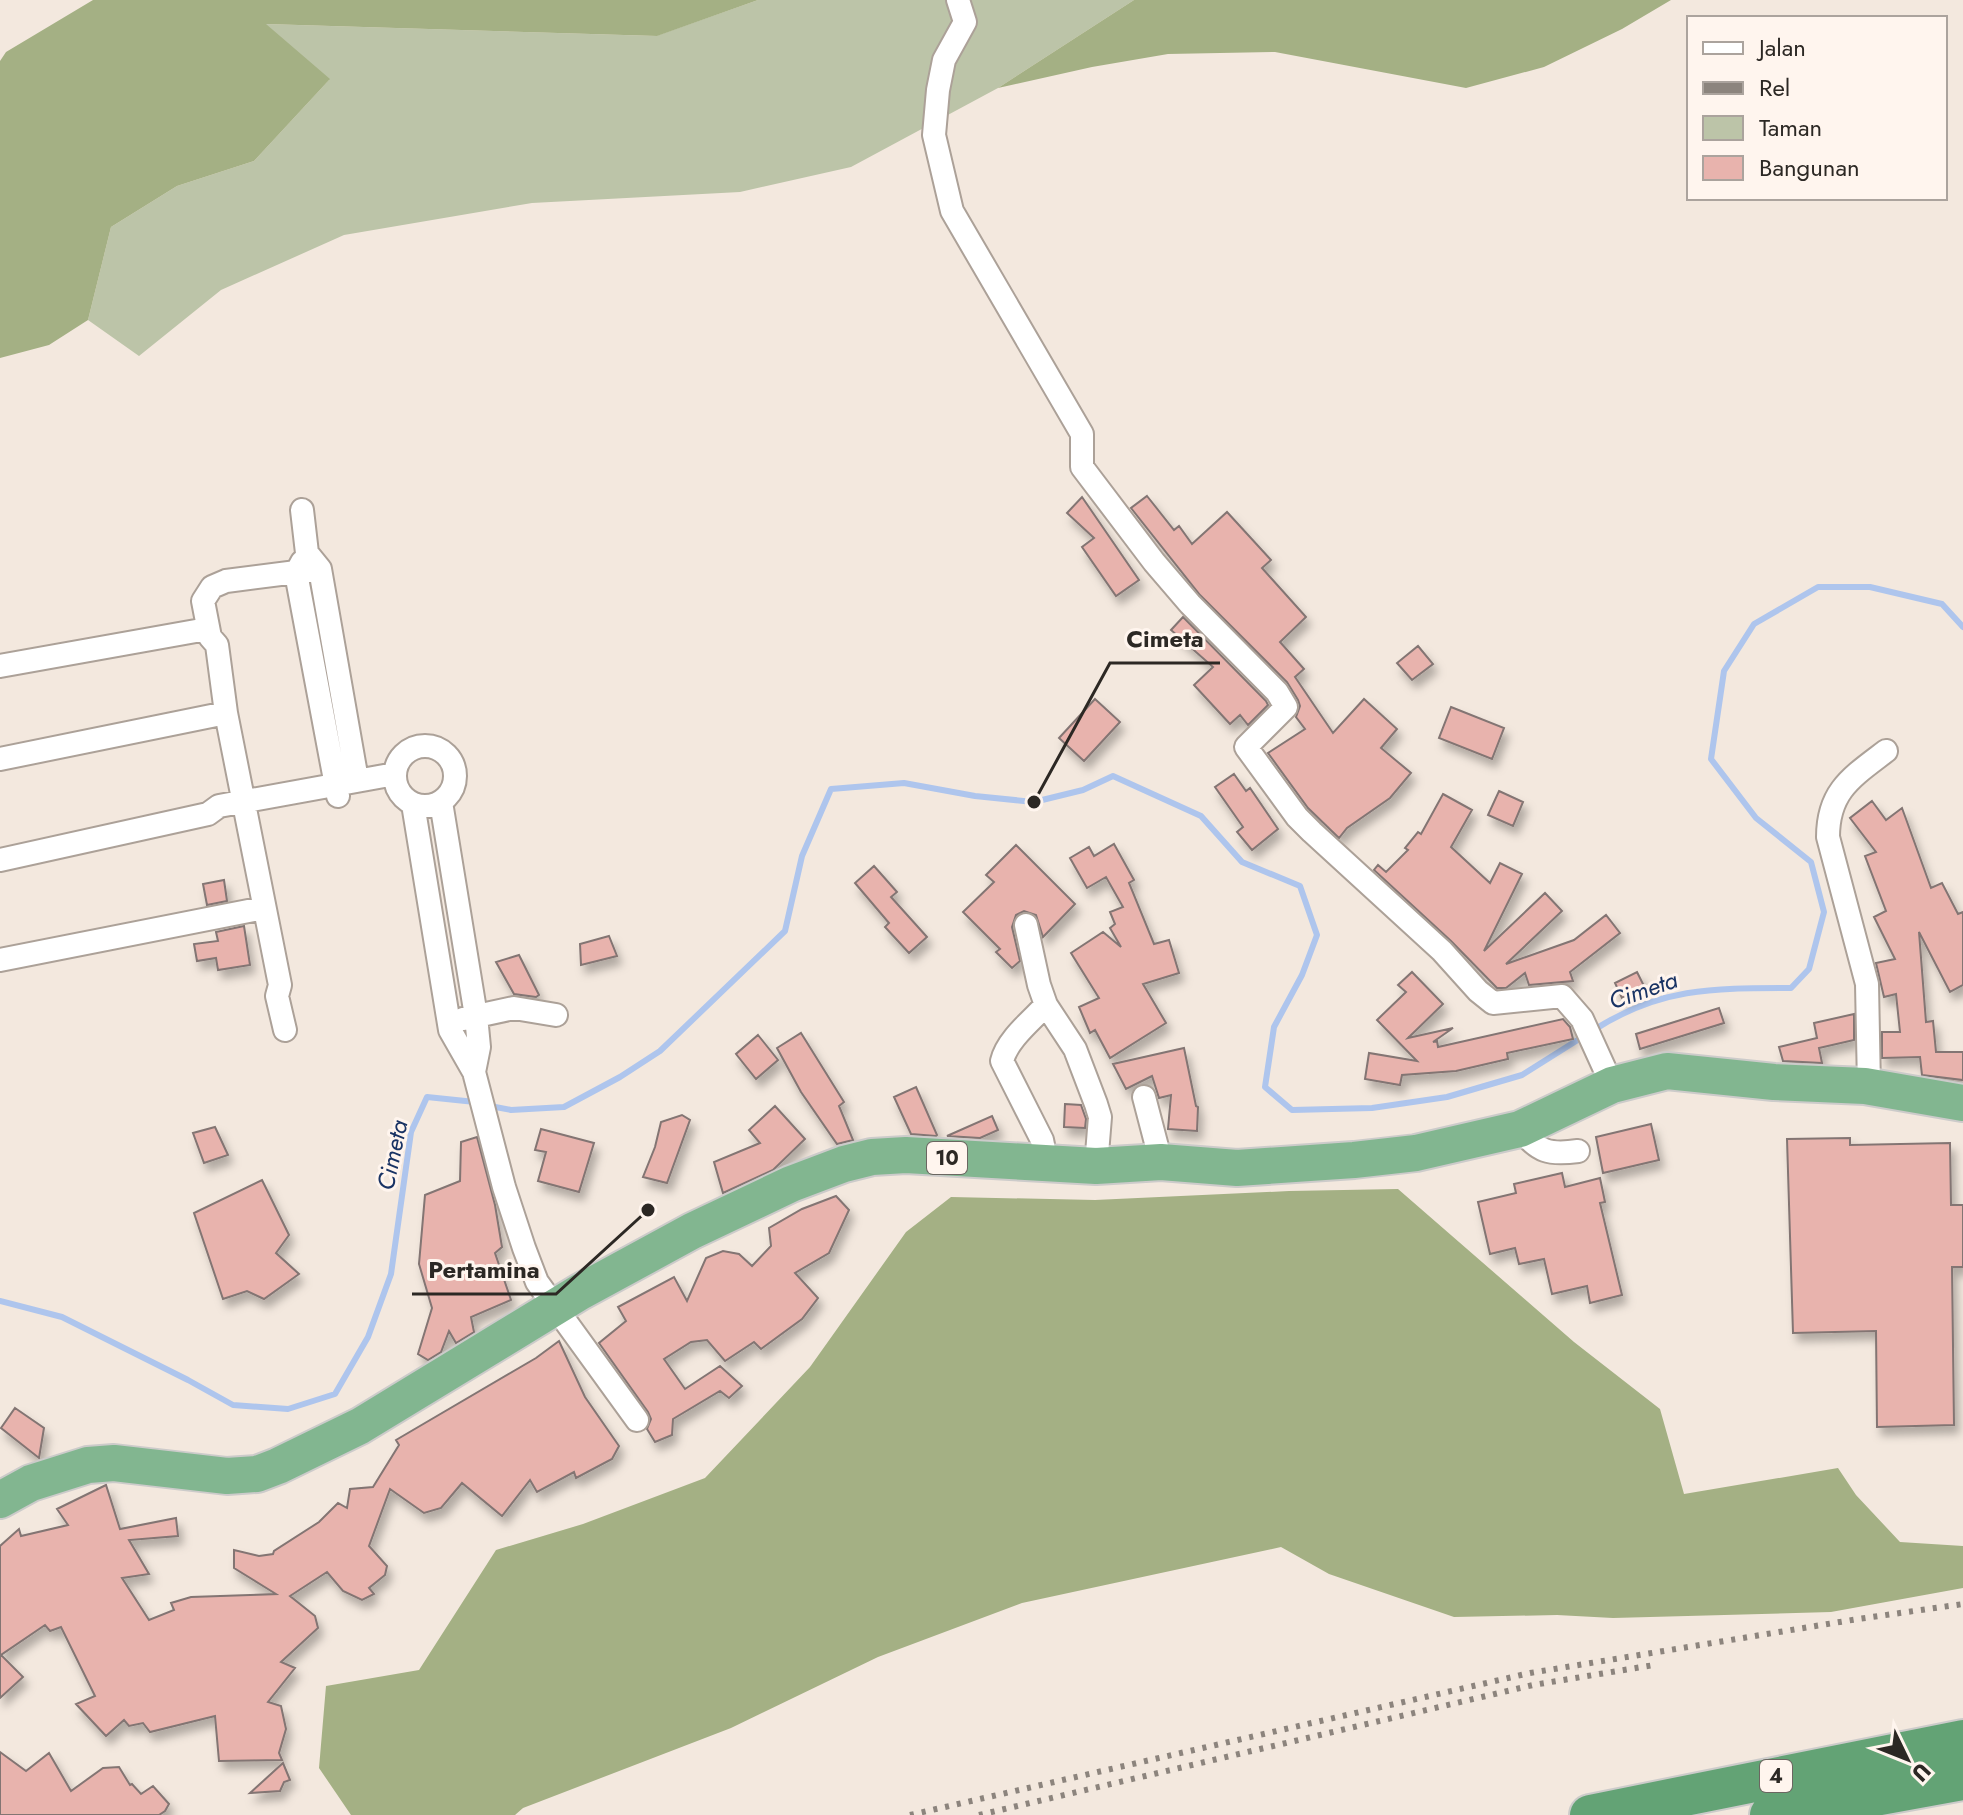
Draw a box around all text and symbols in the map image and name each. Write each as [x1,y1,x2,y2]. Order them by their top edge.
legend [1687,16,1947,200]
text: Jalan [1756,30,1806,65]
text: Rel [1759,70,1790,105]
text: Taman [1759,110,1822,145]
text: Bangunan [1759,150,1860,185]
callout: Cimeta [1110,615,1220,663]
text: Cimeta [1126,621,1204,656]
water label: Cimeta [1604,962,1682,1018]
water label: Cimeta [367,1117,417,1193]
road number: 10 [927,1142,967,1174]
callout: Pertamina [412,1246,556,1294]
text: Pertamina [428,1252,540,1287]
north arrow [1867,1719,1947,1799]
text: U [1905,1756,1939,1789]
road number: 4 [1760,1760,1792,1792]

